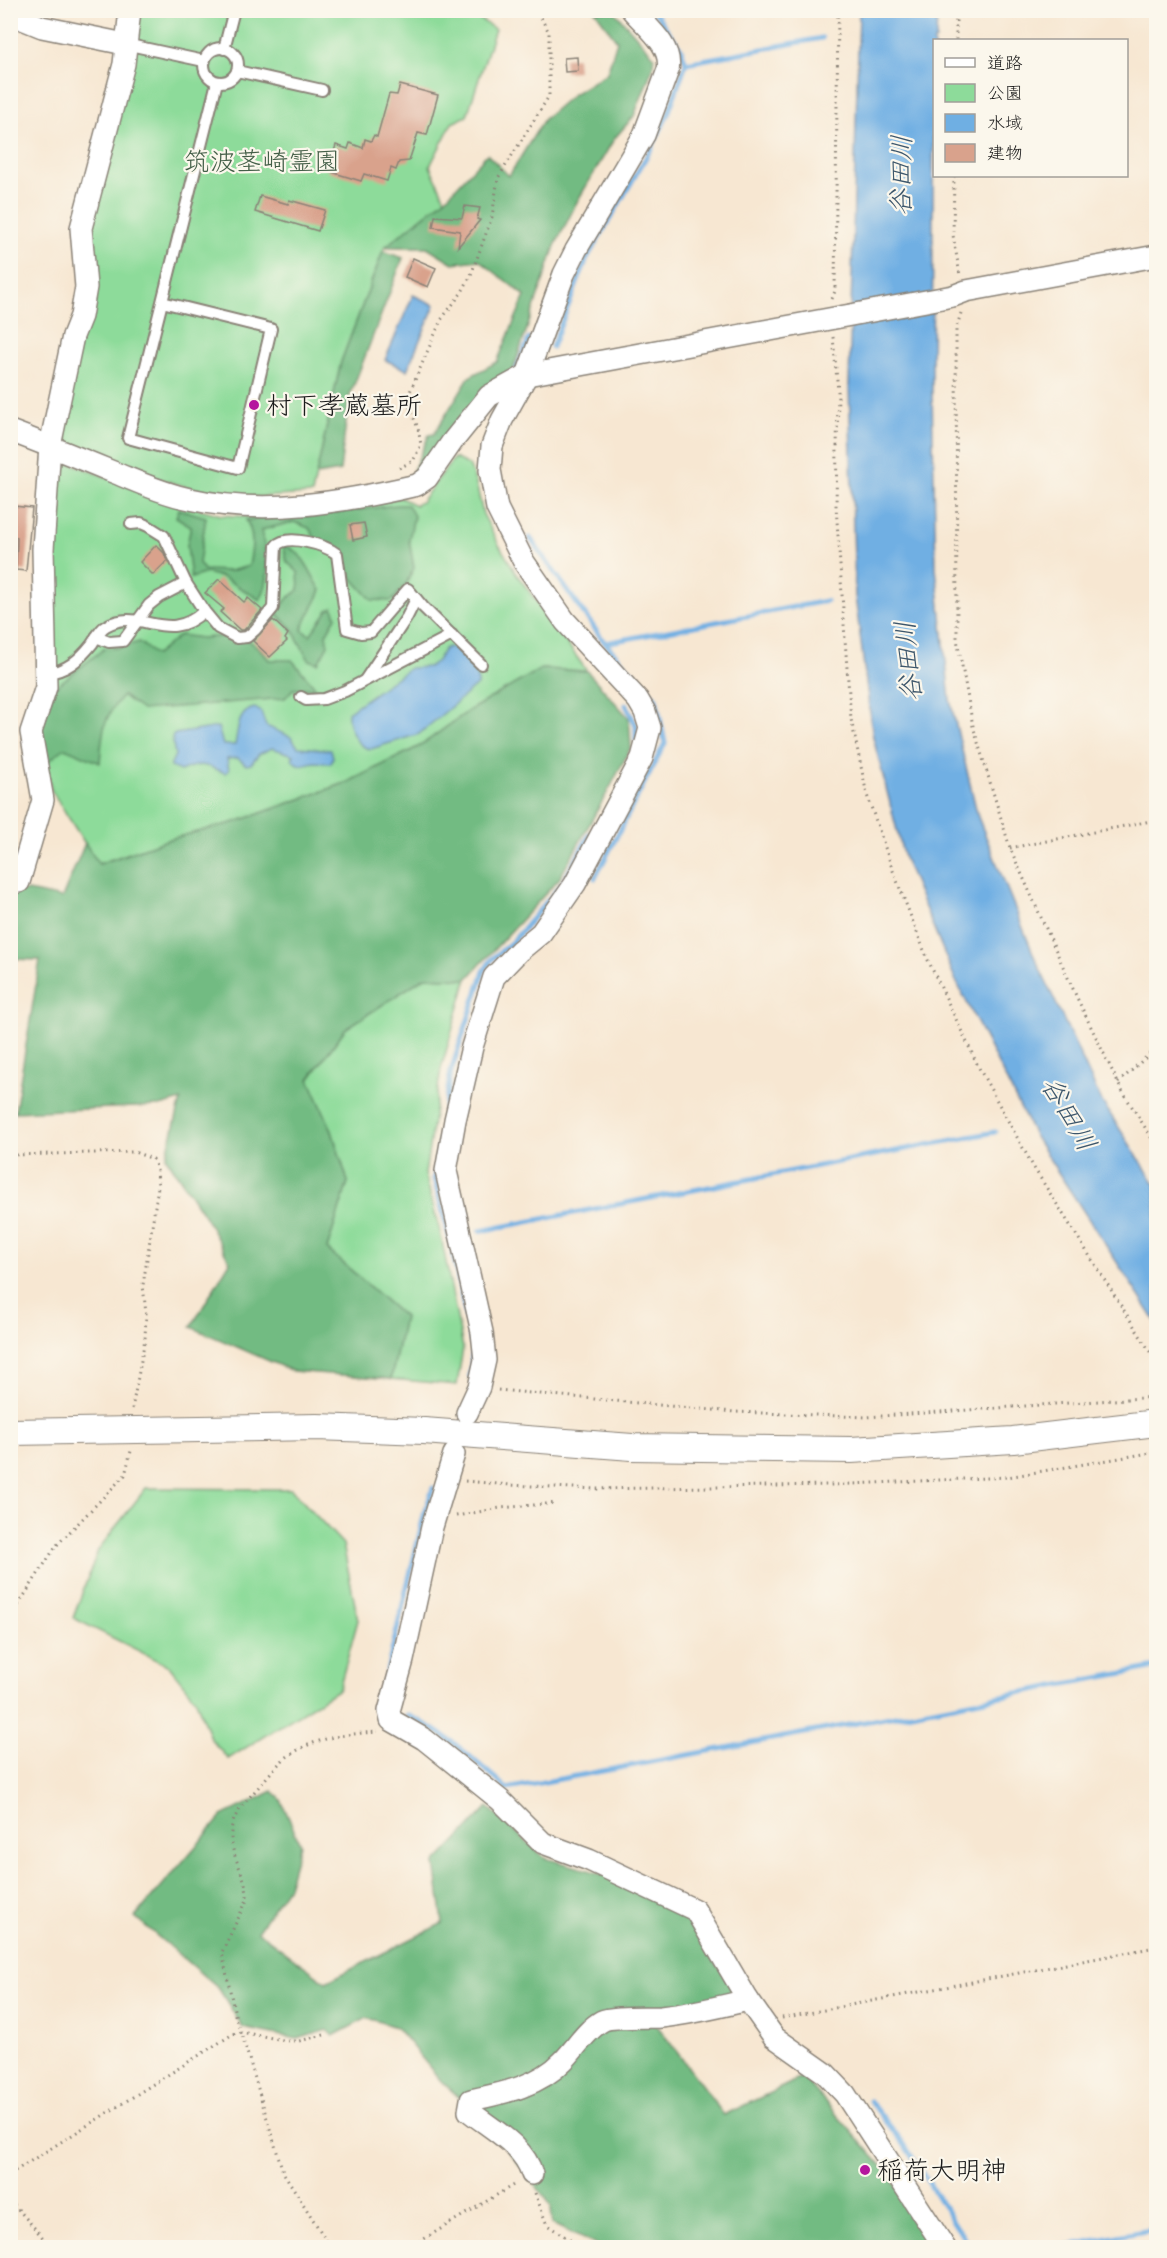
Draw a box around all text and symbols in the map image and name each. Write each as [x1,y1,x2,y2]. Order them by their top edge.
legend [933,39,1128,177]
text: 道路 [987,52,1023,74]
text: 公園 [987,82,1023,104]
text: 水域 [987,112,1023,134]
water label: 谷田川 [883,134,918,216]
text: 建物 [987,142,1023,164]
park label: 筑波茎崎霊園 [184,145,340,177]
place label: 村下孝蔵墓所 [266,389,422,421]
marker: 村下孝蔵墓所 [247,398,261,412]
water label: 谷田川 [888,619,927,703]
water label: 谷田川 [1035,1070,1104,1157]
place label: 稲荷大明神 [877,2154,1007,2186]
marker: 稲荷大明神 [858,2163,872,2177]

